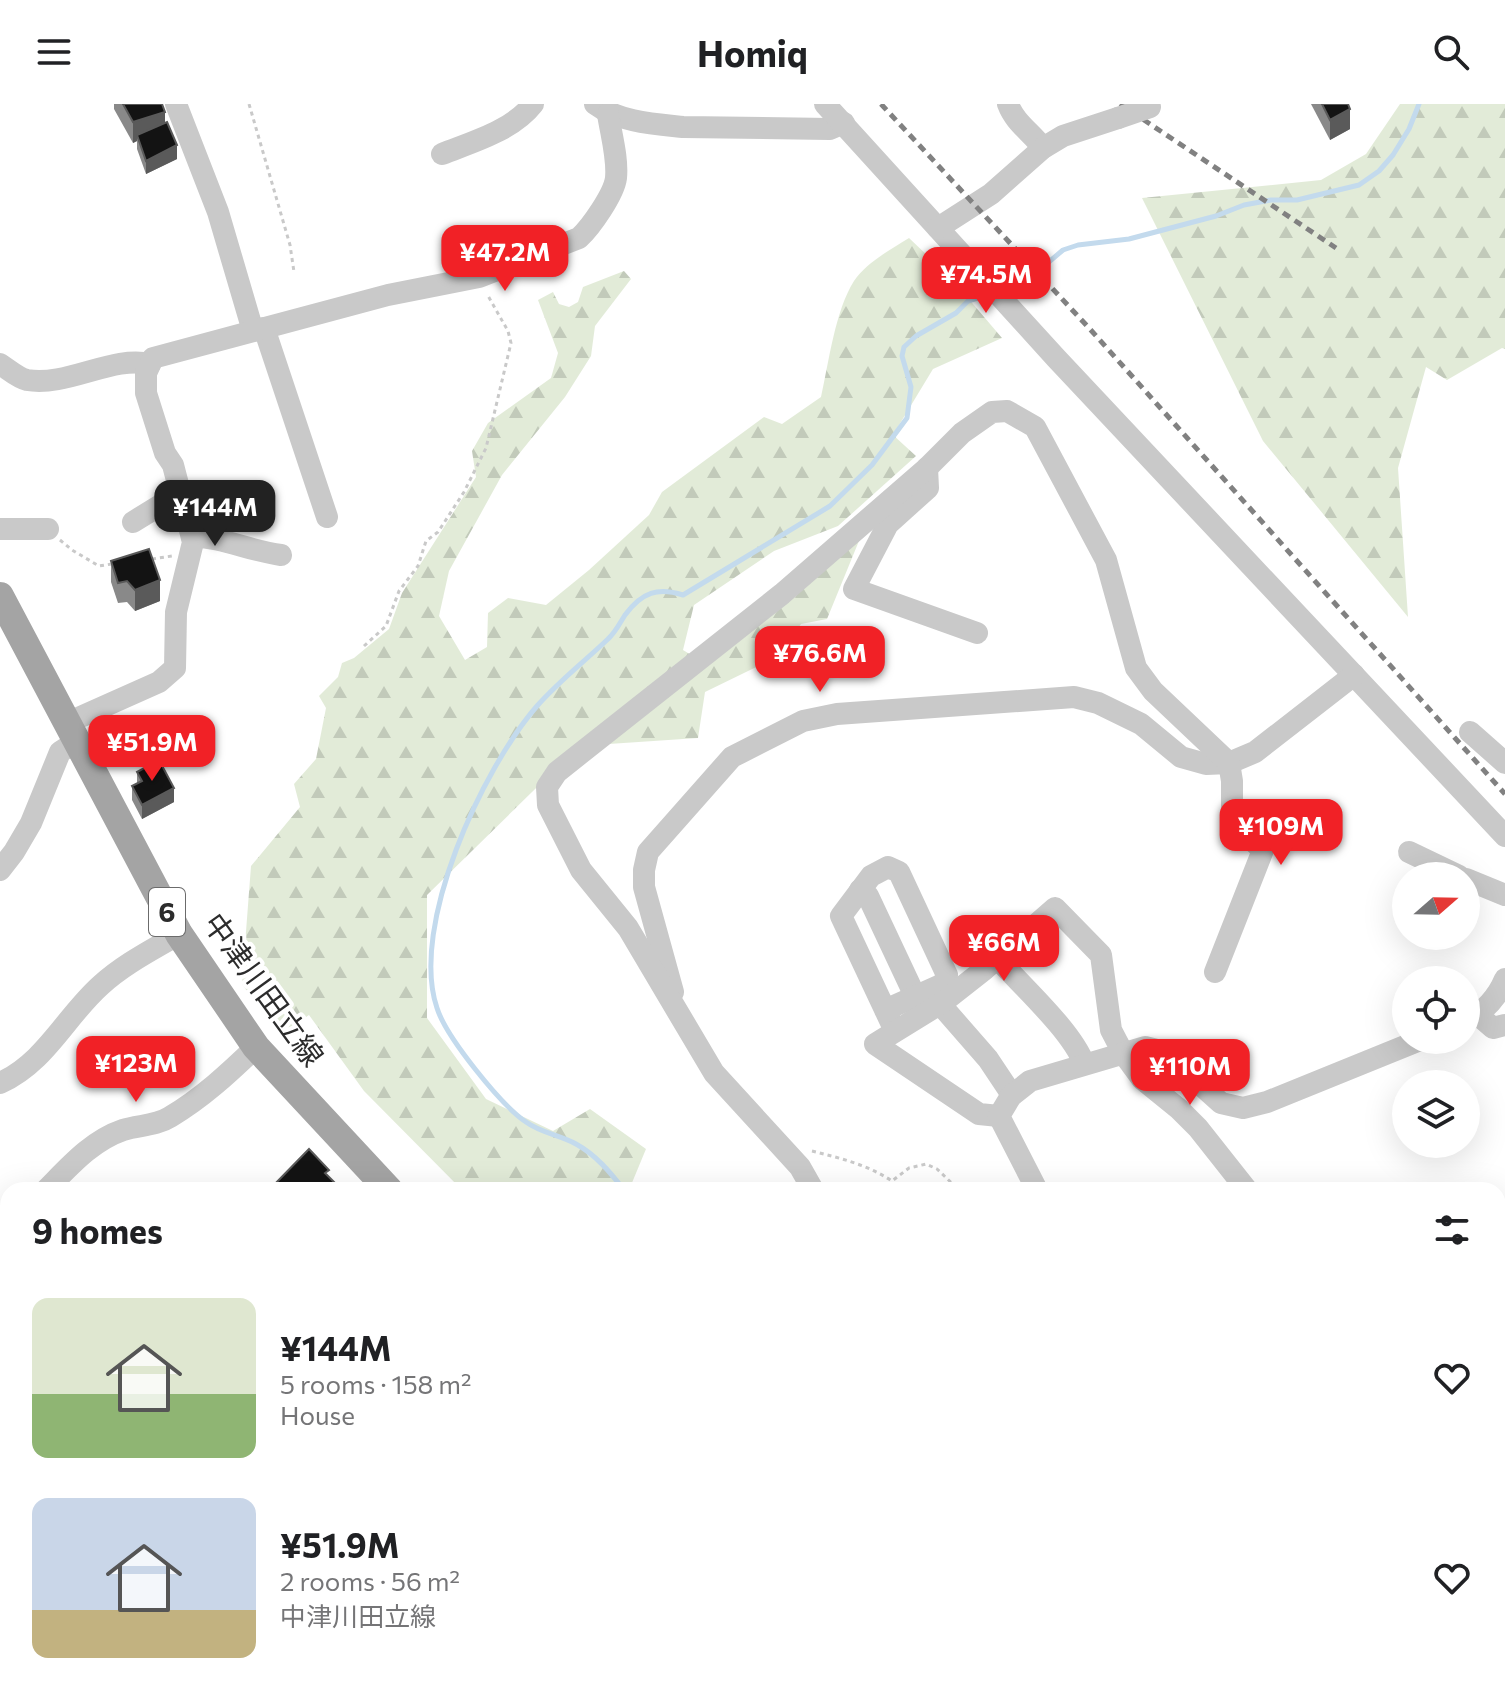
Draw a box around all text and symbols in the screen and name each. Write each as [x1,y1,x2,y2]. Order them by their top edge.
icon: menu [32,30,76,74]
text: Homiq [697,30,808,74]
icon: search [1429,30,1473,74]
pin: ¥47.2M [440,225,570,293]
text: ¥47.2M [459,235,551,266]
pin: ¥74.5M [921,247,1051,315]
text: ¥74.5M [940,257,1032,288]
pin: ¥144M [159,480,271,548]
text: ¥144M [172,490,258,521]
pin: ¥76.6M [755,626,885,694]
text: ¥76.6M [773,636,867,667]
pin: ¥51.9M [87,715,217,783]
text: ¥51.9M [106,725,198,756]
pin: ¥109M [1225,799,1337,867]
text: ¥109M [1238,809,1324,840]
north arrow [1392,862,1480,950]
map controls [1392,862,1480,1158]
road number: 6 [149,888,185,936]
street label: 中津川田立線 [197,905,333,1072]
pin: ¥66M [957,915,1051,983]
text: ¥66M [967,925,1041,956]
button: locate [1392,966,1480,1054]
pin: ¥123M [80,1036,192,1104]
pin: ¥110M [1134,1039,1246,1107]
text: ¥123M [94,1046,178,1077]
text: ¥110M [1149,1049,1231,1080]
button: layers [1392,1070,1480,1158]
icon: filters [1430,1208,1474,1252]
text: 9 homes [32,1209,163,1251]
text: ¥144M [280,1326,392,1368]
icon: home [96,1330,192,1426]
icon: heart [1430,1356,1474,1400]
text: 5 rooms · 158 m² [280,1368,471,1399]
text: House [280,1399,355,1430]
text: ¥51.9M [280,1523,400,1565]
icon: home [96,1530,192,1626]
icon: heart [1430,1556,1474,1600]
text: 2 rooms · 56 m² [280,1565,460,1596]
text: 中津川田立線 [280,1600,436,1631]

